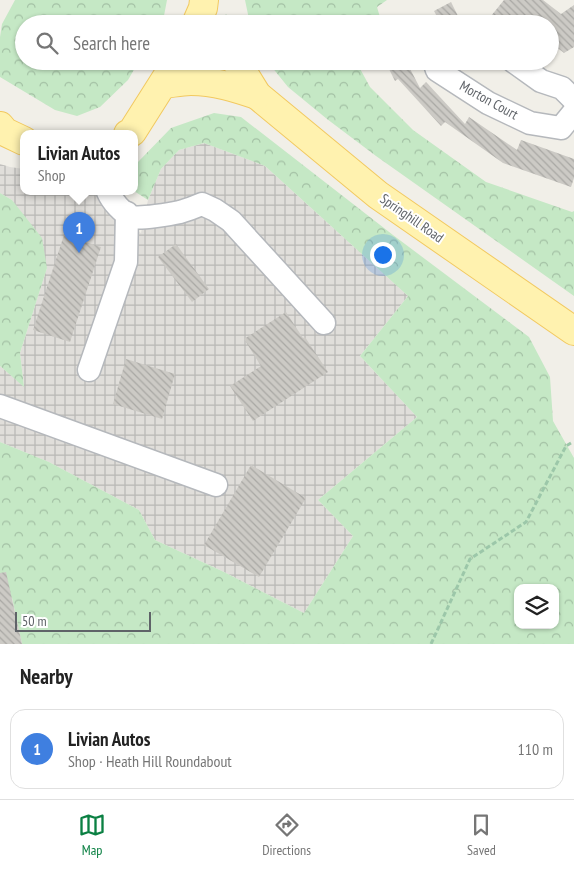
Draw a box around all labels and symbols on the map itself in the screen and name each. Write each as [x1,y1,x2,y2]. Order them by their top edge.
street label: Morton Court [457,77,522,124]
street label: Springhill Road [377,189,447,247]
pin: 1 [63,212,95,253]
your location [370,242,396,268]
scale bar [15,609,151,632]

